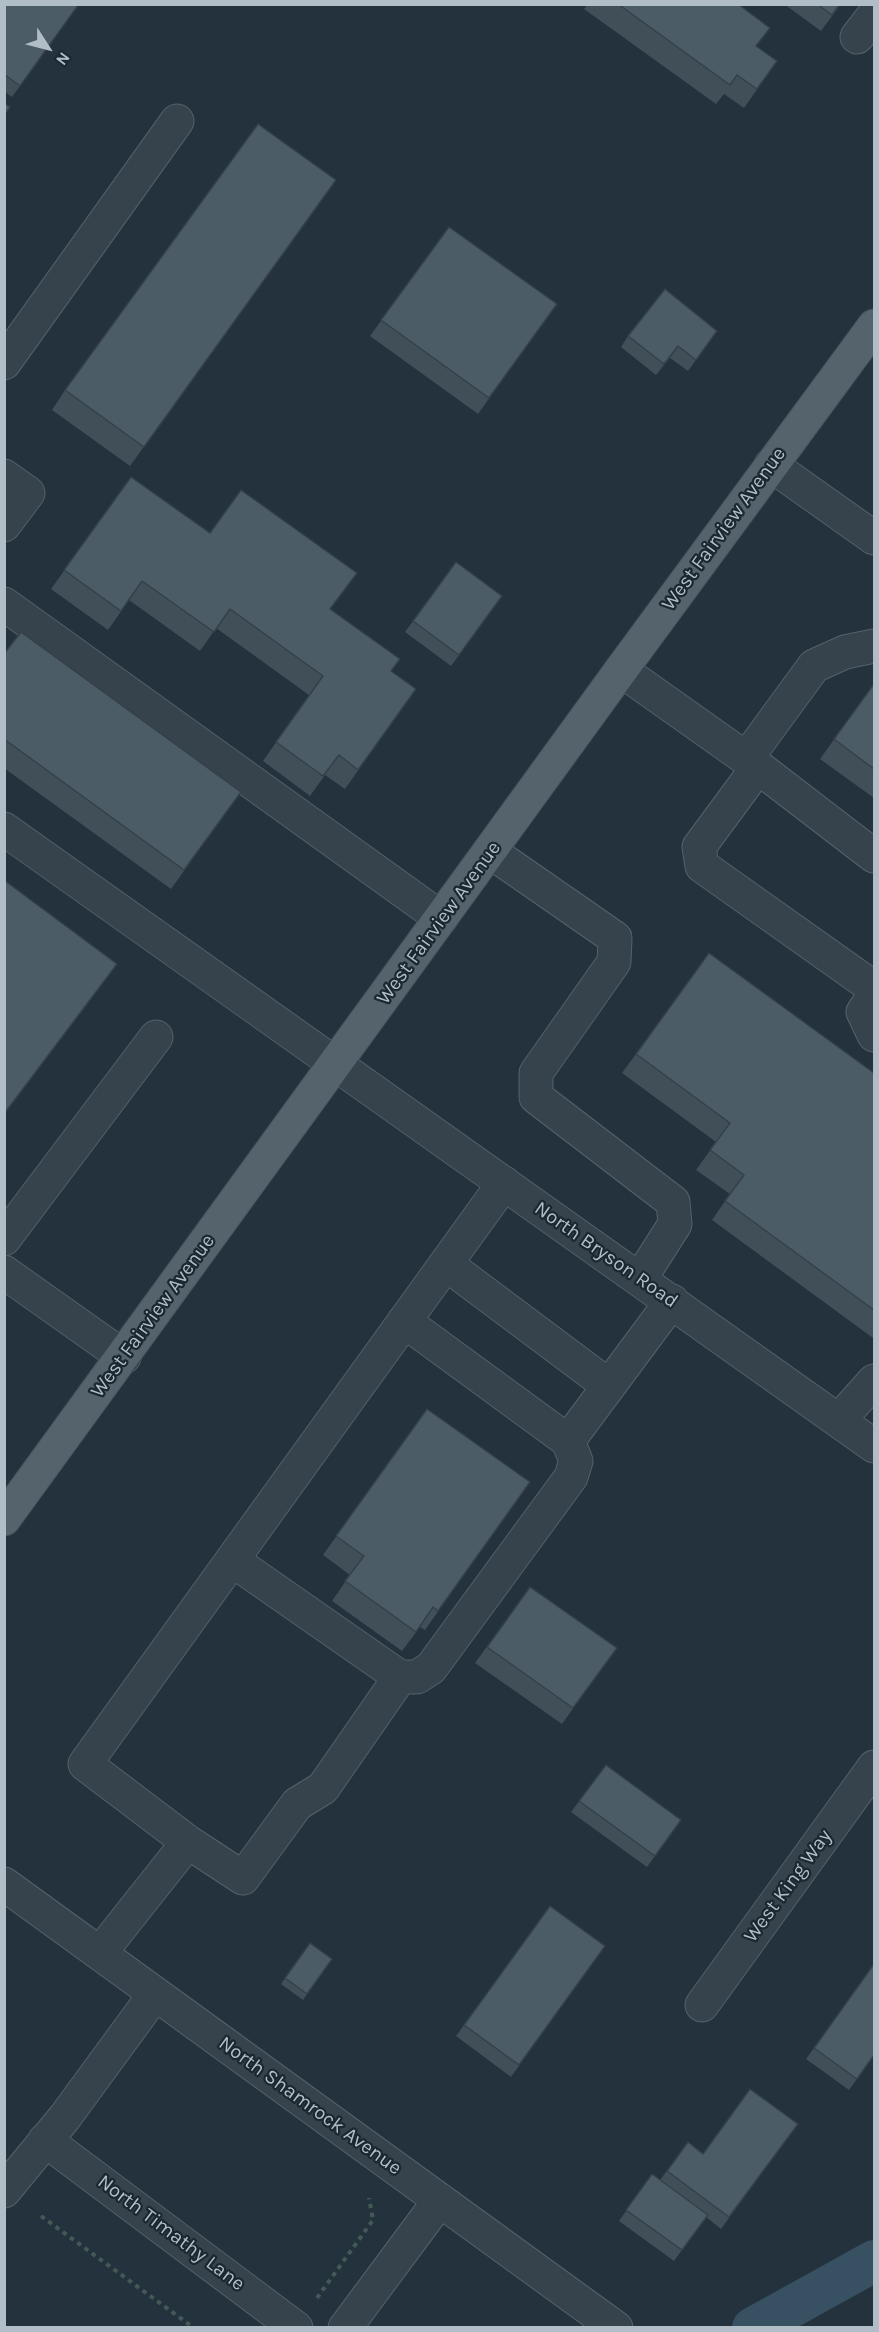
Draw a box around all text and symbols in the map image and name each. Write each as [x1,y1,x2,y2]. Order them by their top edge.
north arrow [18,18,78,78]
text: N [52,49,74,69]
street label: West Fairview Avenue [657,443,791,615]
street label: West Fairview Avenue [372,837,506,1009]
street label: North Bryson Road [530,1197,682,1313]
street label: West Fairview Avenue [86,1230,220,1402]
street label: West King Way [739,1825,837,1947]
street label: North Shamrock Avenue [214,2032,406,2180]
street label: North Timathy Lane [93,2170,249,2296]

